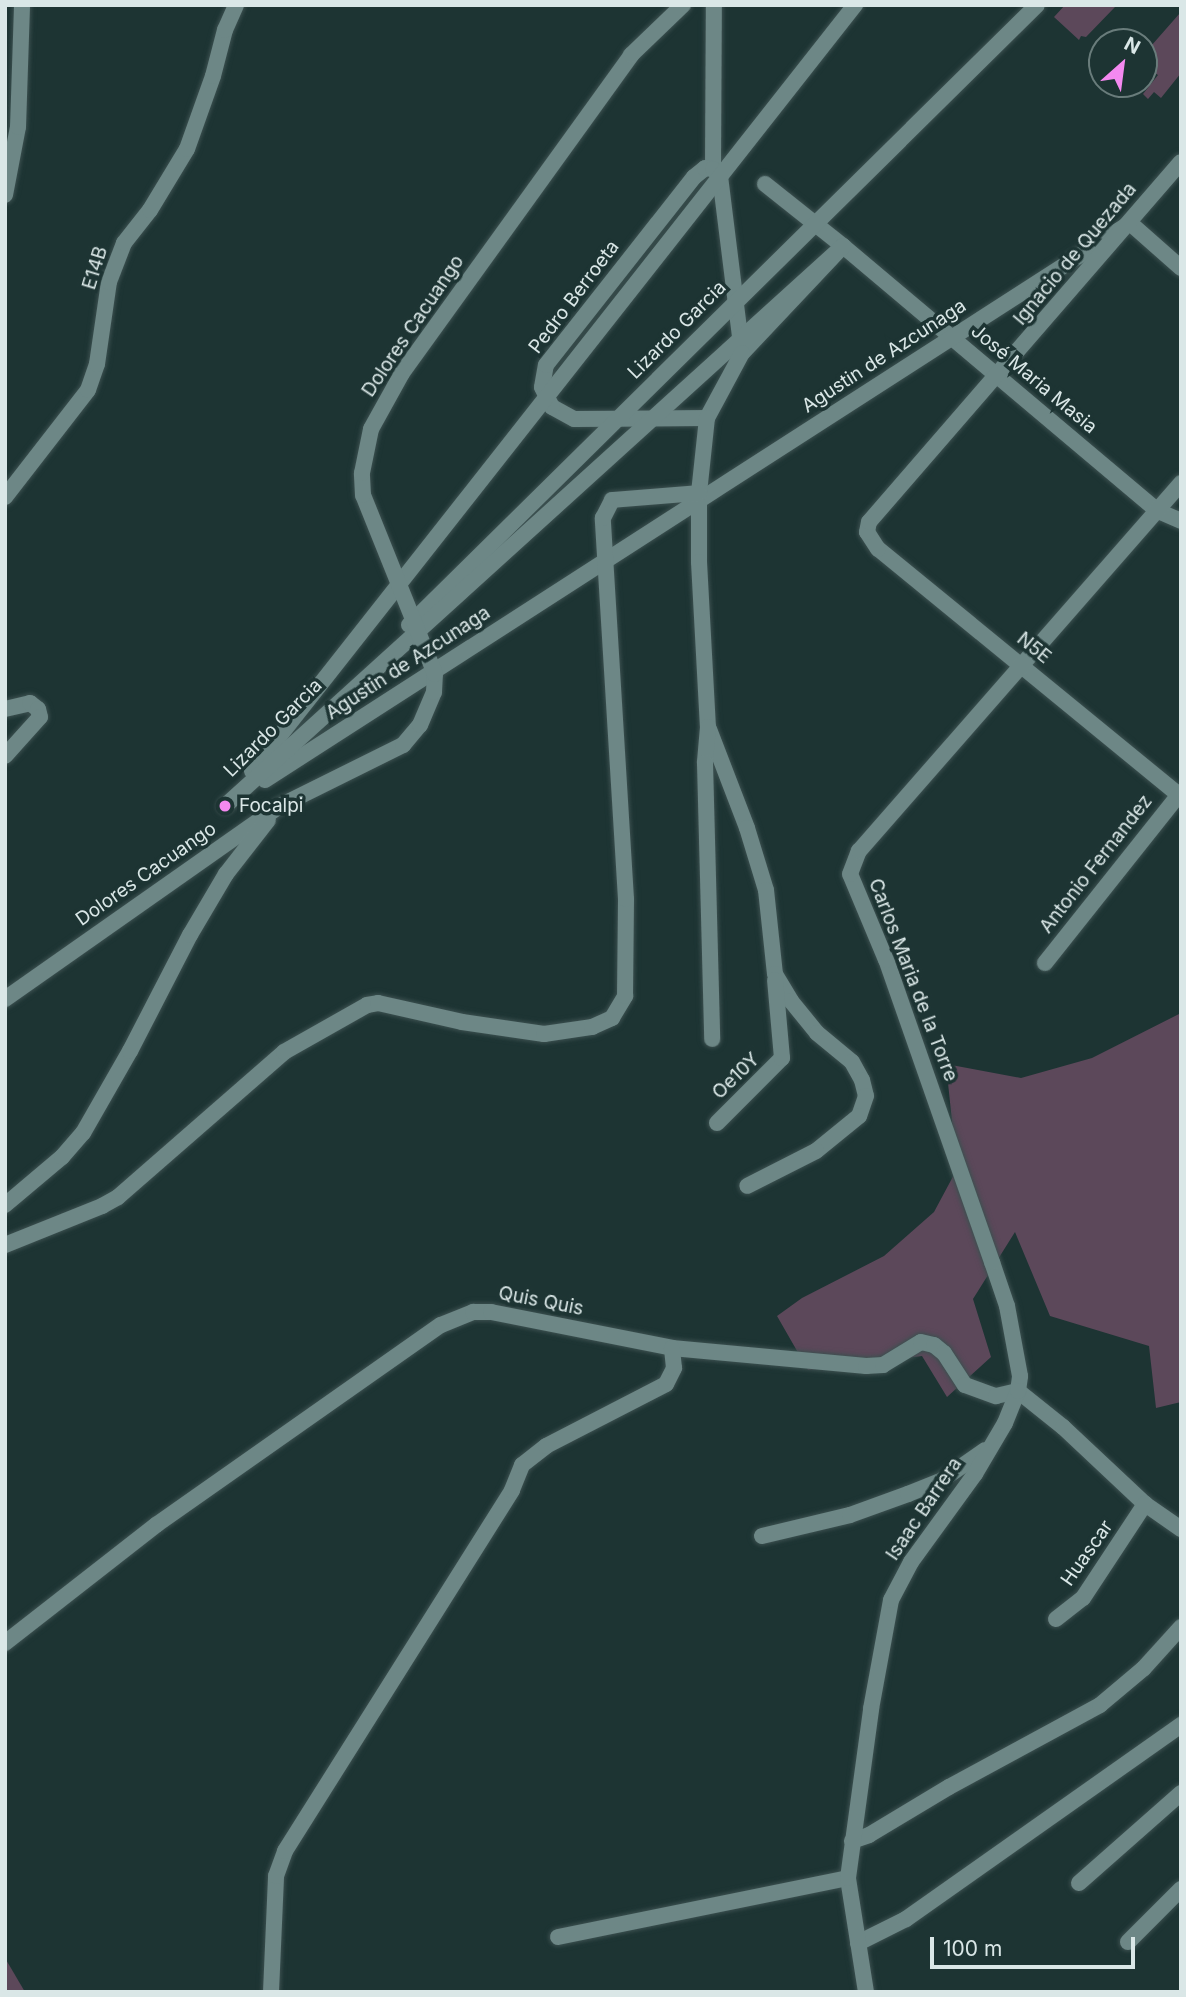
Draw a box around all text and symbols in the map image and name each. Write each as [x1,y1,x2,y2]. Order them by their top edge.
north arrow [1088,28,1158,98]
text: N [1120,32,1144,59]
street label: Ignacio de Quezada [1009,178,1141,330]
street label: Pedro Berroeta [524,236,624,358]
street label: E14B [78,244,112,292]
street label: Dolores Cacuango [357,251,469,401]
street label: Lizardo Garcia [623,276,731,384]
street label: Agustin de Azcunaga [798,294,970,418]
street label: José Maria Masia [966,320,1102,438]
street label: Agustin de Azcunaga [322,601,494,725]
street label: N5E [1012,627,1056,669]
street label: Lizardo Garcia [219,674,327,782]
street label: Antonio Fernandez [1035,790,1157,938]
place label: Focalpi [239,795,303,817]
marker: Focalpi [217,798,233,814]
street label: Dolores Cacuango [71,817,221,931]
street label: Carlos Maria de la Torre [864,875,962,1085]
street label: Oe10Y [708,1048,764,1104]
street label: Quis Quis [497,1282,585,1320]
street label: Isaac Barrera [881,1453,967,1565]
street label: Huascar [1056,1516,1118,1590]
scale bar [934,1924,1139,1968]
text: 100 m [943,1936,1002,1961]

